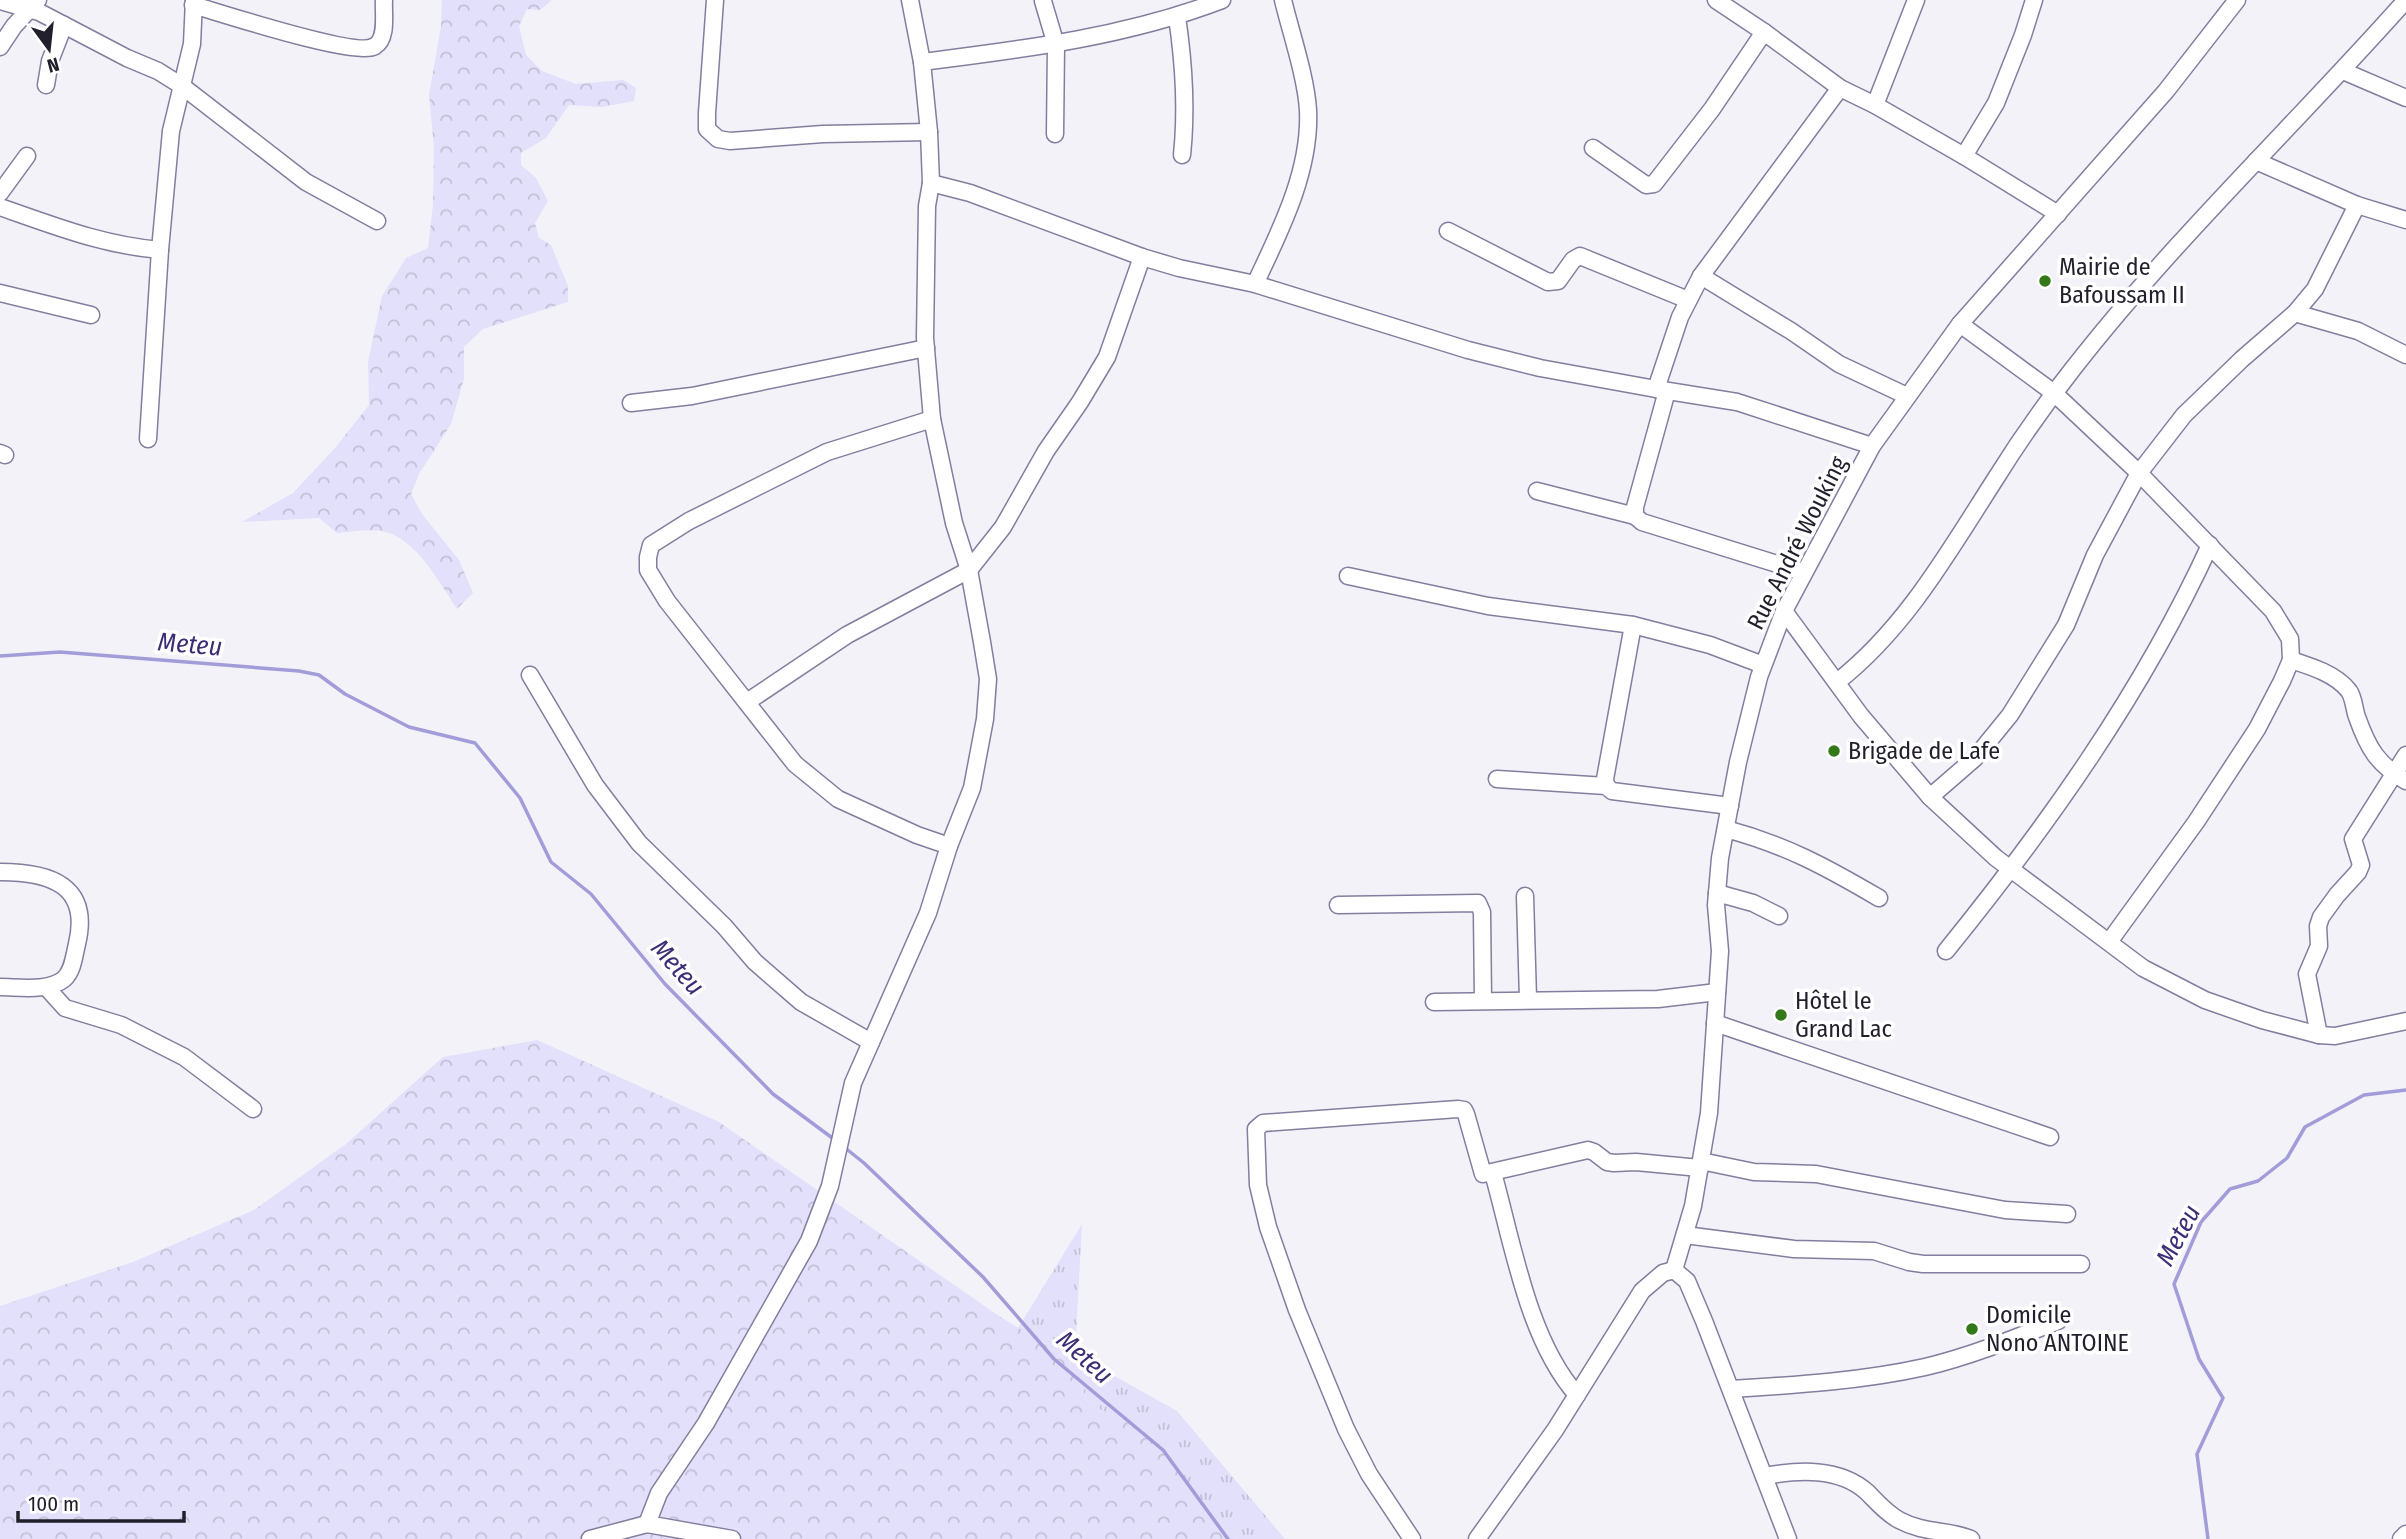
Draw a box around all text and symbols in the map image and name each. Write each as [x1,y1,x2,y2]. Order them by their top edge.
north arrow [14,14,84,84]
text: N [45,52,62,78]
place label: Mairie de Bafoussam II [2059,253,2185,309]
marker: Mairie de Bafoussam II [2037,273,2053,289]
street label: Rue André Wouking [1741,451,1853,634]
water label: Meteu [156,626,223,663]
place label: Brigade de Lafe [1848,737,2000,765]
marker: Brigade de Lafe [1826,743,1842,759]
water label: Meteu [645,933,711,1002]
place label: Hôtel le Grand Lac [1795,987,1892,1043]
marker: Hôtel le Grand Lac [1773,1007,1789,1023]
water label: Meteu [2150,1199,2207,1271]
place label: Domicile Nono ANTOINE [1986,1301,2129,1357]
marker: Domicile Nono ANTOINE [1964,1321,1980,1337]
water label: Meteu [1050,1324,1119,1390]
scale bar [18,1480,184,1524]
text: 100 m [28,1491,79,1517]

